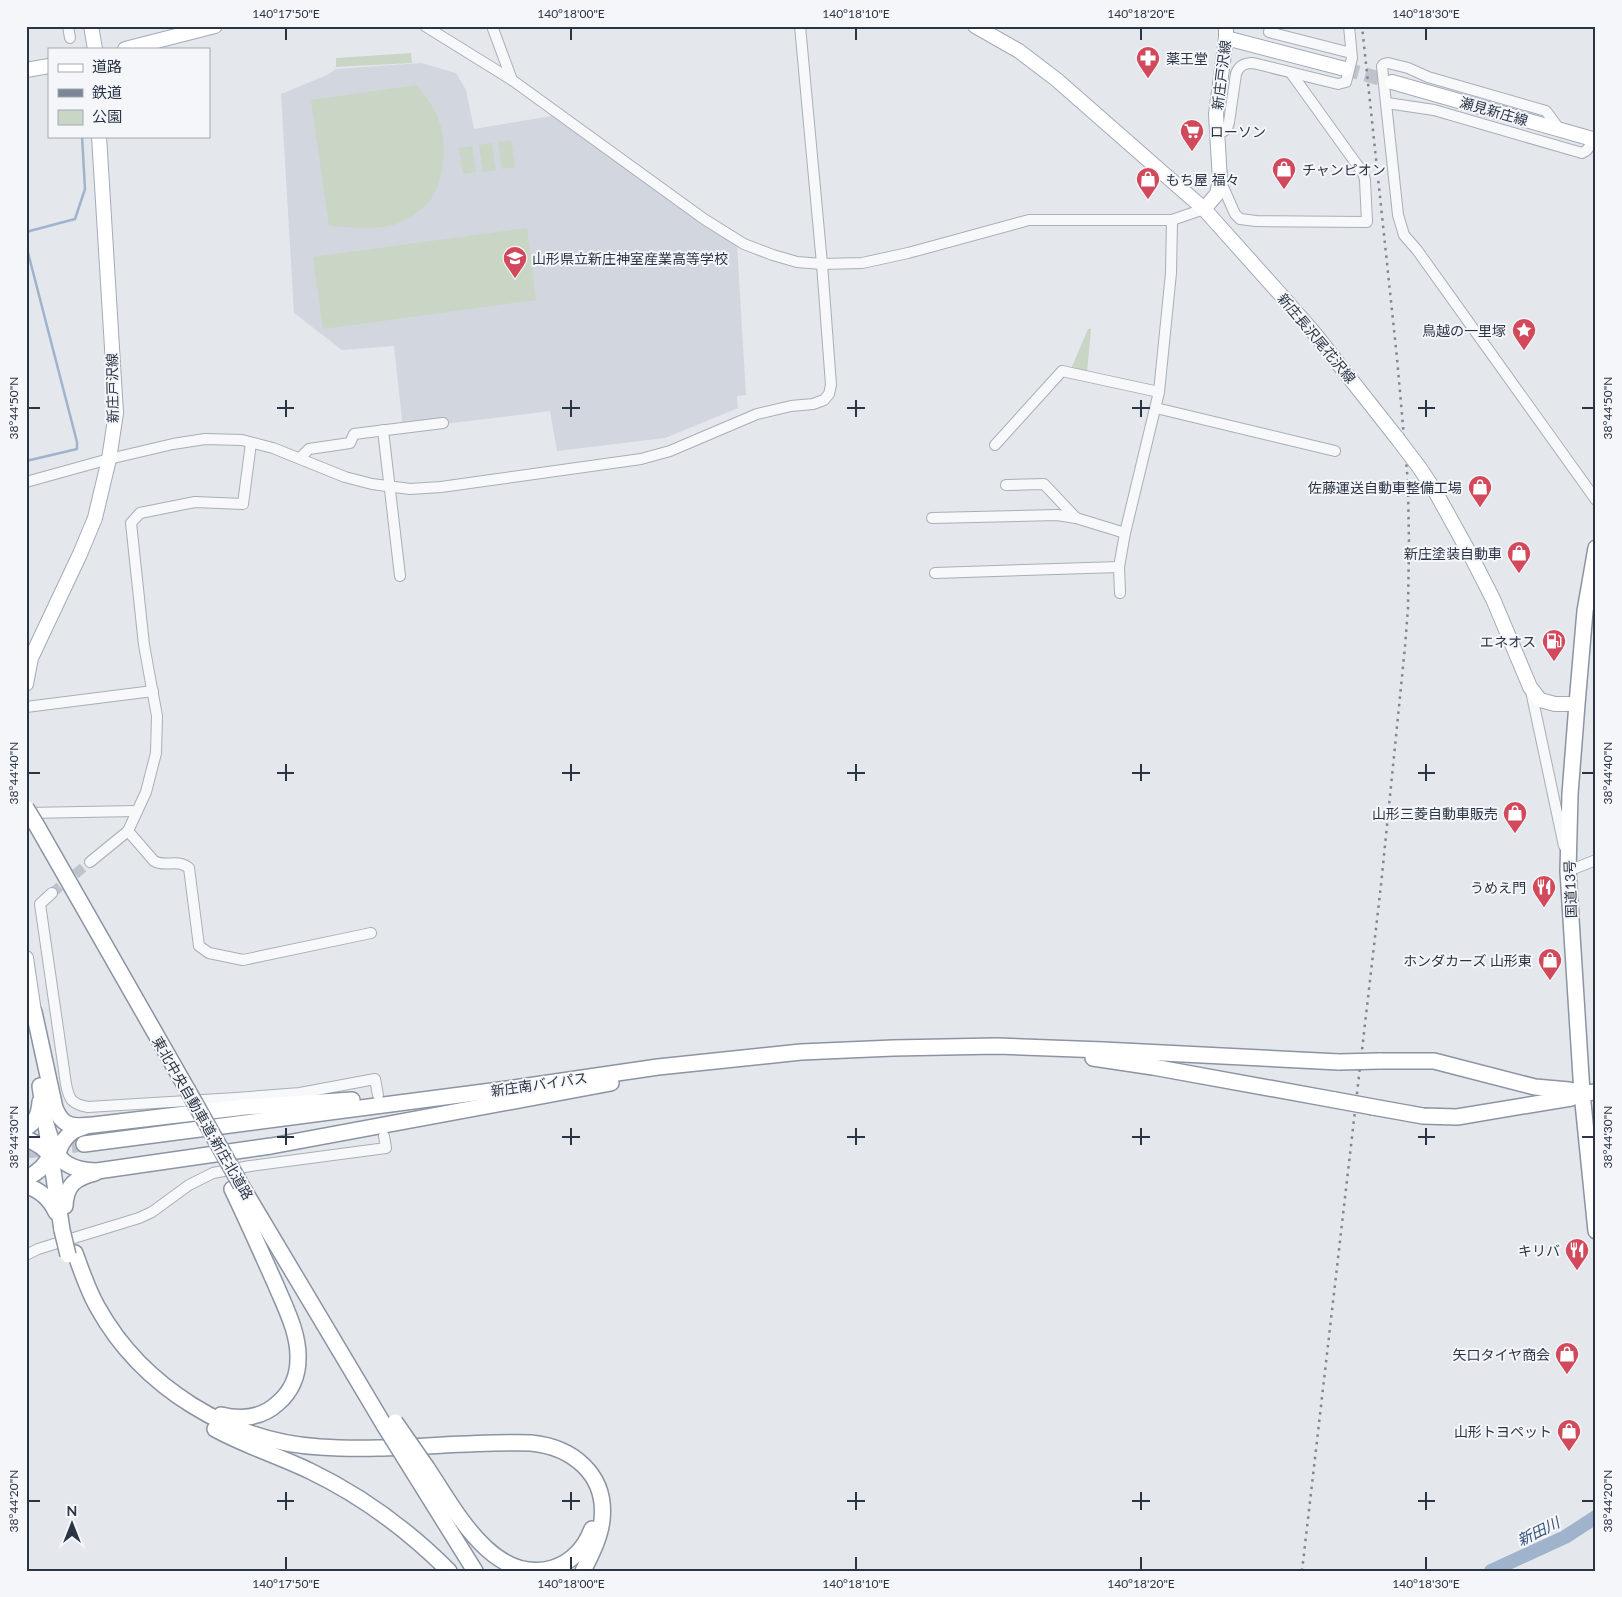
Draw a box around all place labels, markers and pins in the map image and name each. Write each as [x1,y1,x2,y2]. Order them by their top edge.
pharmacy icon: 薬王堂 [1135,45,1161,79]
place label: 薬王堂 [1166,50,1208,67]
supermarket icon: ローソン [1179,118,1205,152]
place label: ローソン [1210,123,1266,140]
shop icon: チャンピオン [1271,156,1297,190]
place label: チャンピオン [1302,161,1386,178]
shop icon: もち屋 福々 [1135,166,1161,200]
place label: もち屋 福々 [1166,171,1240,188]
school or university icon: 山形県立新庄神室産業高等学校 [502,245,528,279]
place label: 山形県立新庄神室産業高等学校 [532,250,728,267]
place icon: 鳥越の一里塚 [1511,317,1537,351]
place label: 鳥越の一里塚 [1422,322,1506,339]
shop icon: 佐藤運送自動車整備工場 [1467,474,1493,508]
place label: 佐藤運送自動車整備工場 [1308,479,1462,496]
shop icon: 新庄塗装自動車 [1506,540,1532,574]
place label: 新庄塗装自動車 [1404,545,1502,562]
fuel station icon: エネオス [1541,628,1567,662]
place label: エネオス [1480,633,1536,650]
shop icon: 山形三菱自動車販売 [1502,800,1528,834]
place label: 山形三菱自動車販売 [1372,805,1498,822]
restaurant icon: うめえ門 [1531,874,1557,908]
place label: うめえ門 [1470,879,1526,896]
shop icon: ホンダカーズ 山形東 [1537,947,1563,981]
place label: ホンダカーズ 山形東 [1403,952,1532,969]
restaurant icon: キリバ [1564,1237,1590,1271]
place label: キリバ [1518,1242,1560,1259]
shop icon: 矢口タイヤ商会 [1554,1341,1580,1375]
place label: 矢口タイヤ商会 [1452,1346,1550,1363]
shop icon: 山形トヨペット [1556,1418,1582,1452]
place label: 山形トヨペット [1454,1423,1552,1440]

